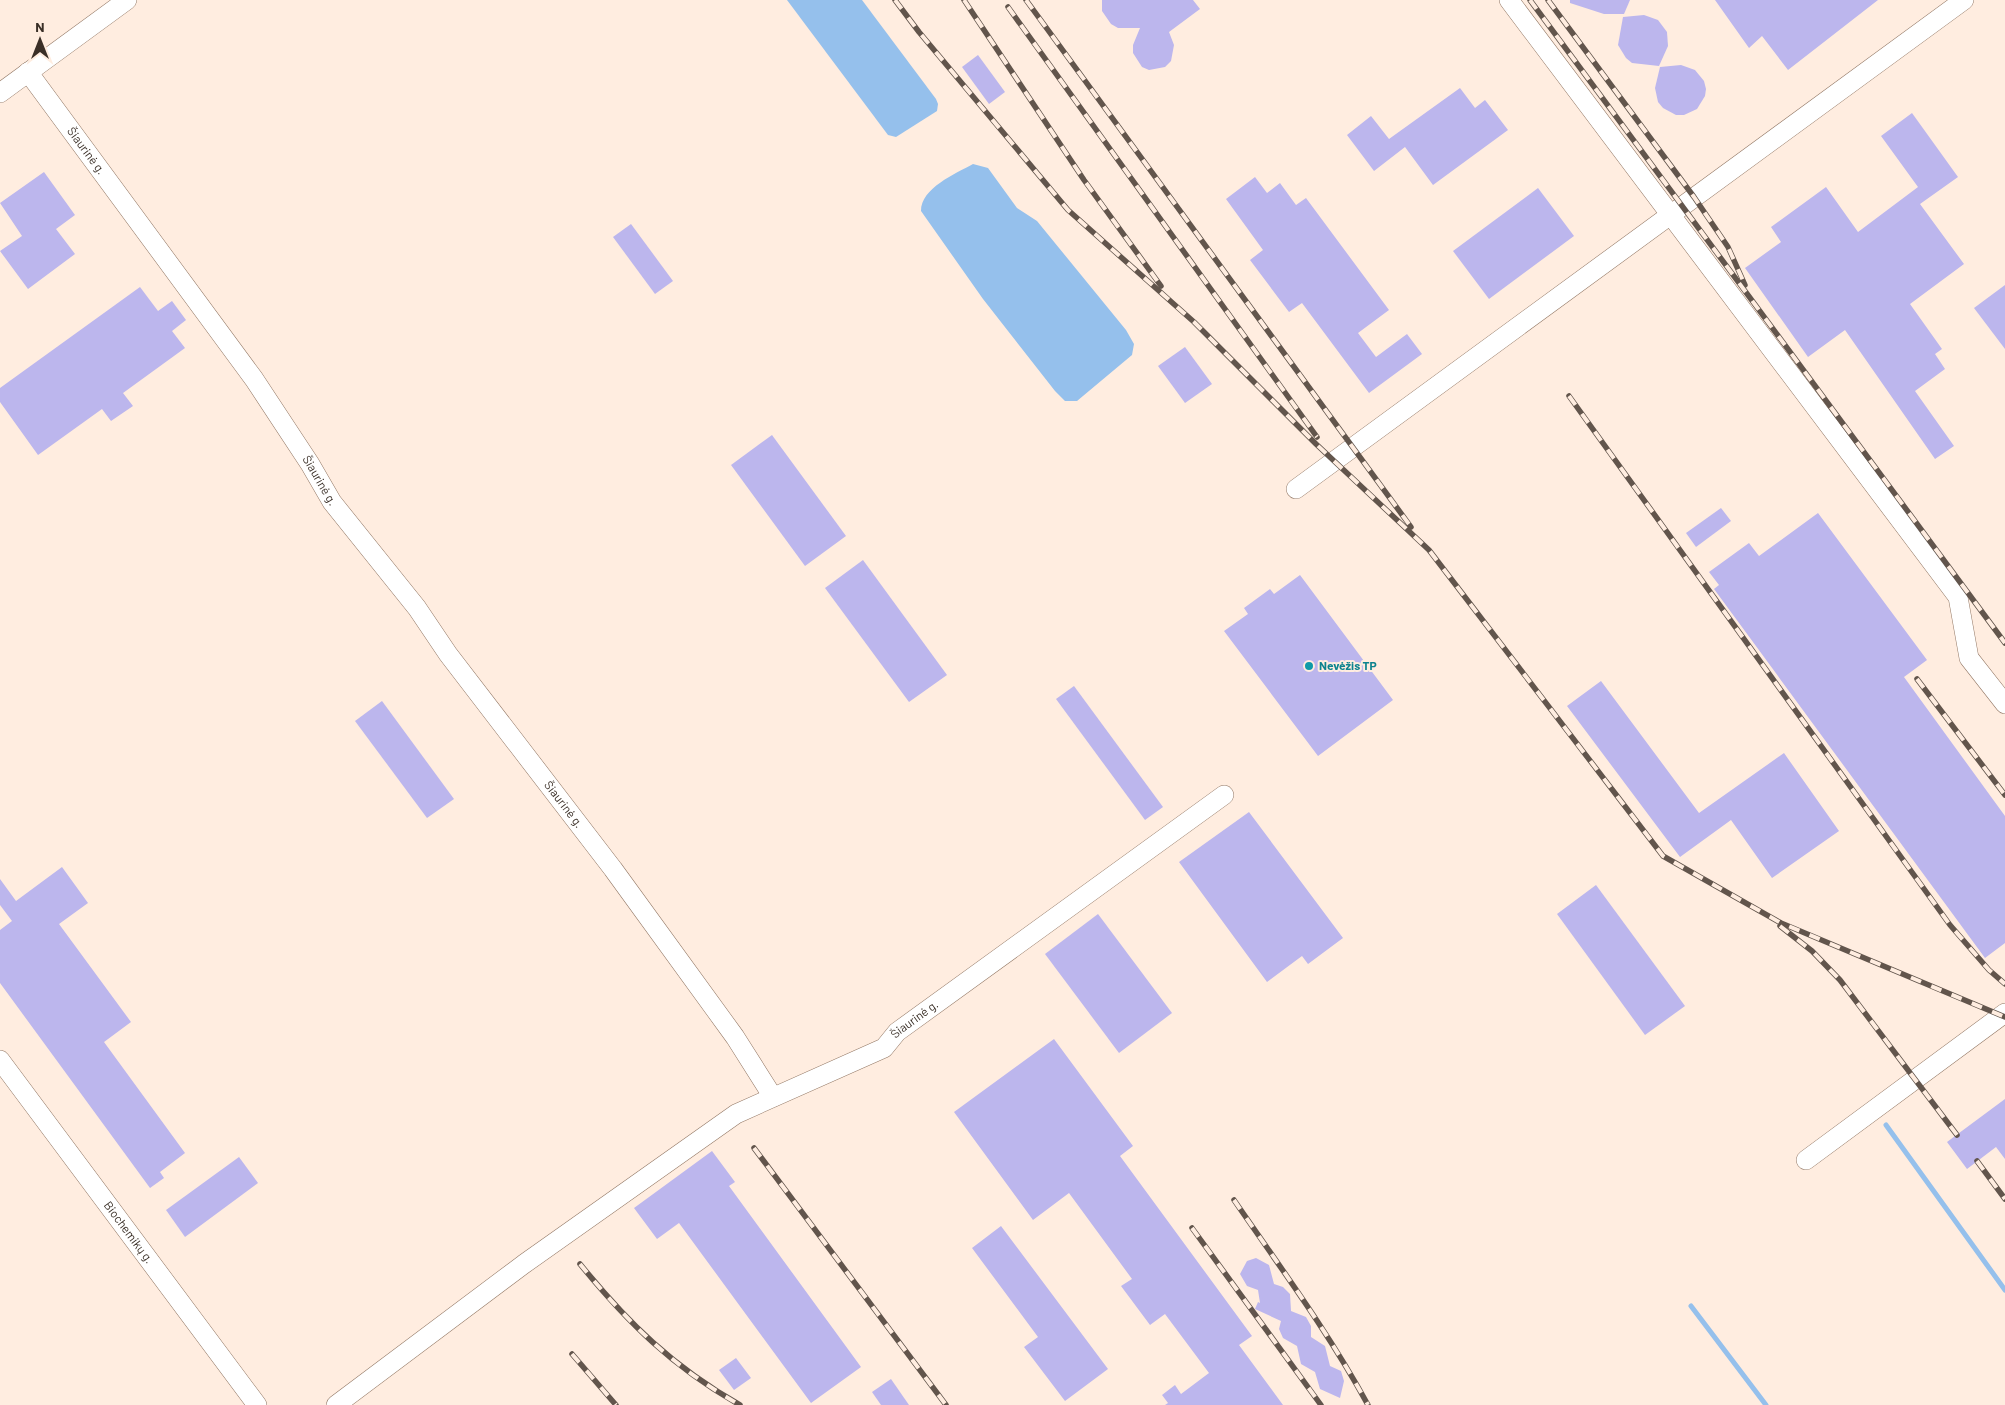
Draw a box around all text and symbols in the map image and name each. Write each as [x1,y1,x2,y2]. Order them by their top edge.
north arrow [15,15,65,65]
text: N [35,18,45,35]
street label: Šiaurinė g. [65,124,109,177]
street label: Šiaurinė g. [300,452,340,508]
place label: Nevėžis TP [1319,658,1377,672]
marker: Nevėžis TP [1303,660,1315,672]
street label: Šiaurinė g. [542,778,587,830]
street label: Šiaurinė g. [887,997,940,1040]
street label: Biochemikų g. [102,1198,157,1266]

